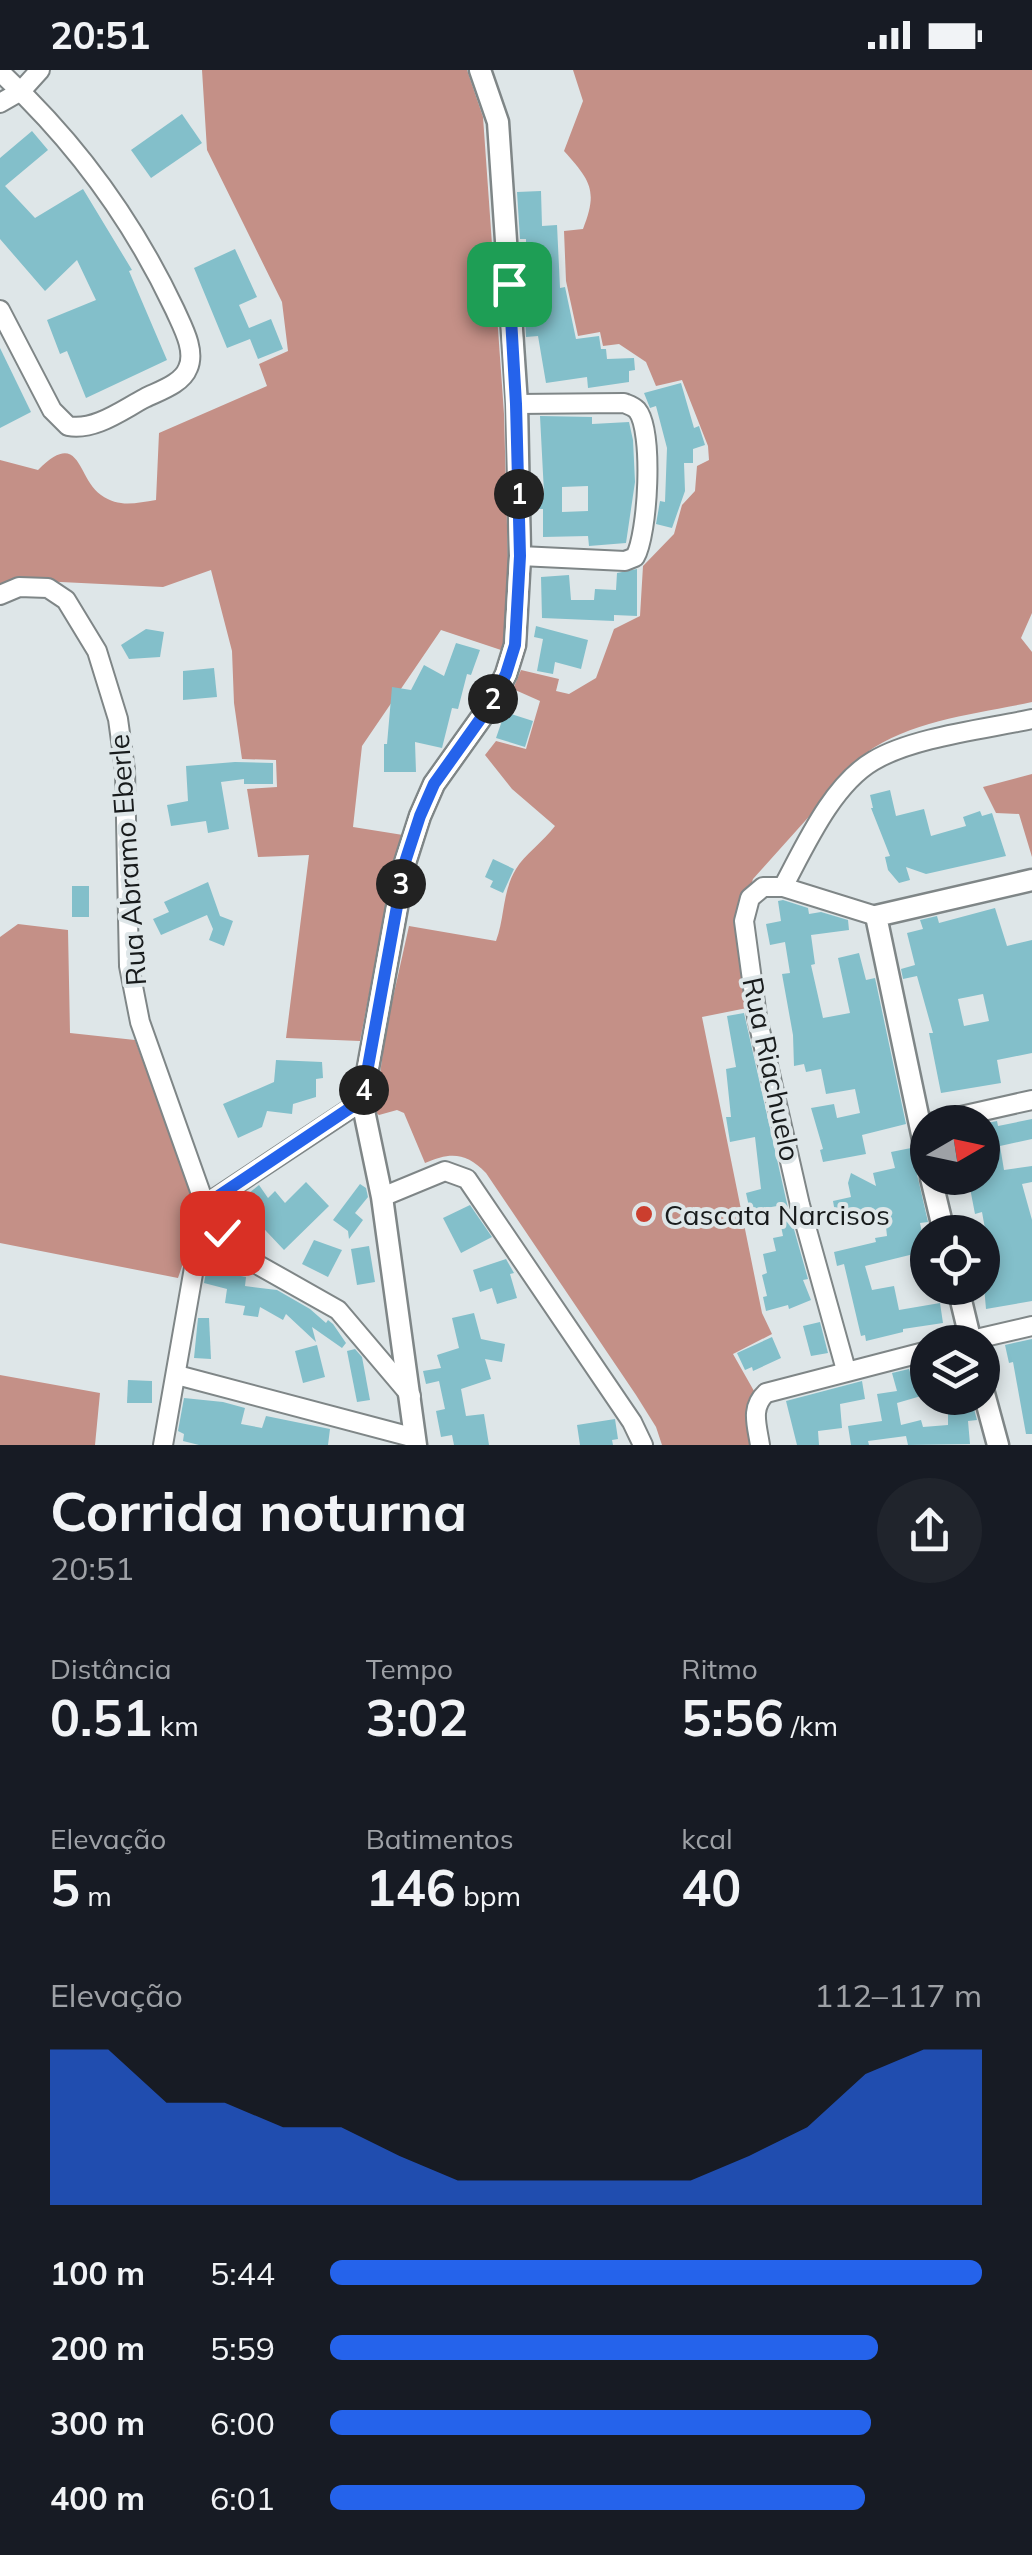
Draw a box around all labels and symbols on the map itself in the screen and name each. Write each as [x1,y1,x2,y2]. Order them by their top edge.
pin [467,242,552,327]
pin: 1 [494,469,544,519]
pin: 2 [468,674,518,724]
street label: Rua Abramo Eberle [101,733,153,987]
pin: 3 [376,859,426,909]
street label: Rua Riachuelo [735,974,809,1164]
pin: 4 [339,1065,389,1115]
north arrow [910,1105,1000,1195]
pin [180,1191,265,1276]
place label: Cascata Narcisos [664,1197,890,1232]
marker: Cascata Narcisos [633,1203,655,1225]

